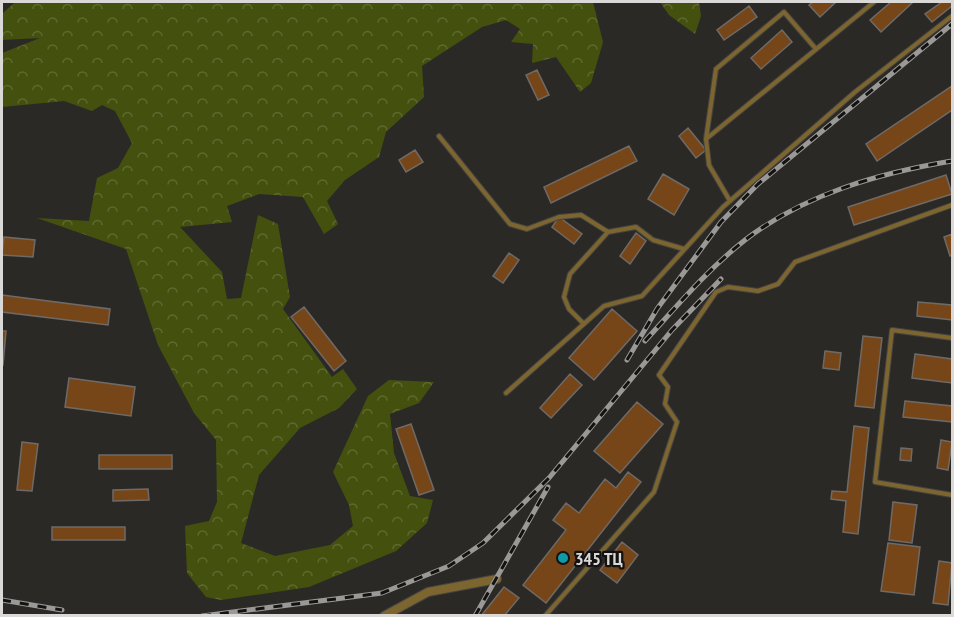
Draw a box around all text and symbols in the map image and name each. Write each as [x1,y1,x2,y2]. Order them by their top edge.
place label: 345 ТЦ [575,547,623,570]
marker: 345 ТЦ [556,551,570,565]

